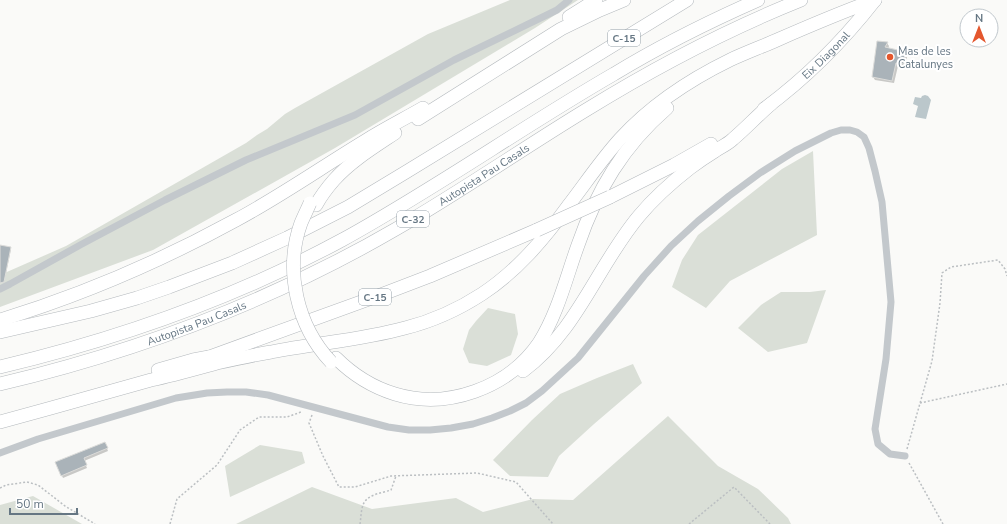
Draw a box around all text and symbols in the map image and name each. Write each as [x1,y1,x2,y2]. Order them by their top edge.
north arrow [959,8,999,48]
text: N [975,11,983,26]
street label: Eix Diagonal [799,28,854,83]
road number: C-15 [608,30,640,46]
place label: Mas de les Catalunyes [898,44,953,72]
marker: Mas de les Catalunyes [885,52,895,62]
street label: Autopista Pau Casals [436,140,532,210]
road number: C-32 [397,211,429,227]
road number: C-15 [359,289,391,305]
street label: Autopista Pau Casals [145,298,249,349]
scale bar [10,490,77,516]
text: 50 m [16,496,44,512]

